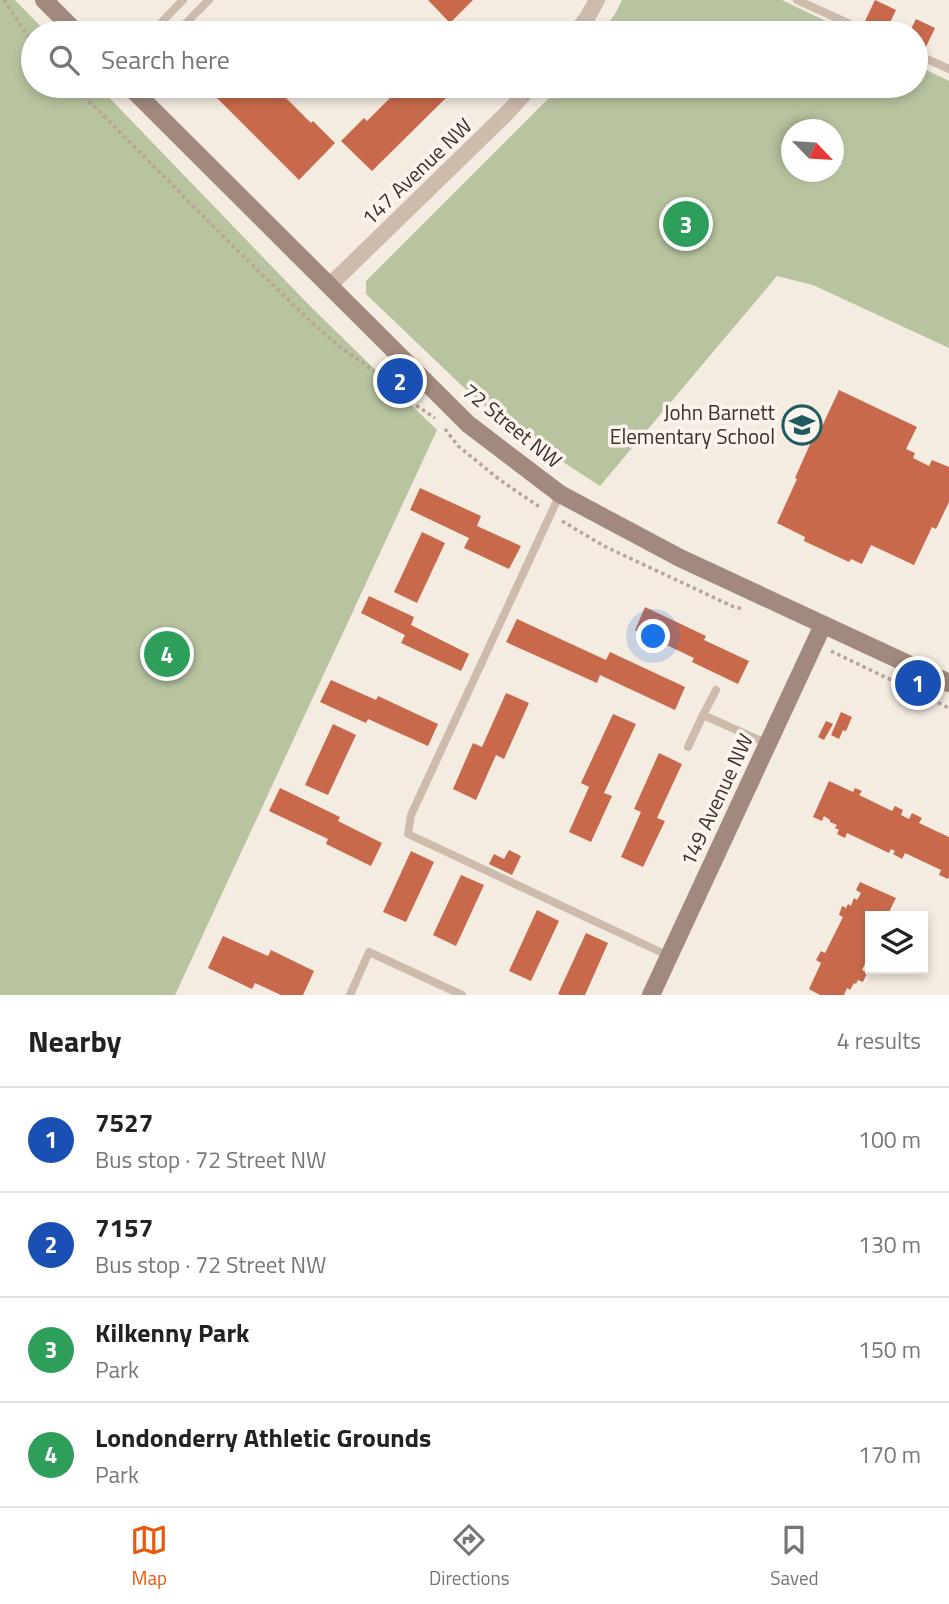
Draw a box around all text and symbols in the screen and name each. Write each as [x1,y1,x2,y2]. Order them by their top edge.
search box [21,21,928,98]
text: Search here [101,40,230,79]
icon: search [45,41,83,79]
street label: 147 Avenue NW [354,110,479,232]
north arrow [781,119,844,182]
pin: 3 [663,198,709,250]
pin: 2 [377,355,423,407]
street label: 72 Street NW [456,375,569,475]
place label: John Barnett Elementary School [610,396,776,452]
school or university icon: John Barnett Elementary School [781,404,823,446]
your location [636,619,670,653]
pin: 4 [144,628,190,680]
pin: 1 [895,657,941,709]
street label: 149 Avenue NW [671,728,761,871]
map controls [865,911,928,974]
button: layers [865,911,928,974]
text: Nearby [28,1018,121,1064]
text: 4 results [837,1023,921,1058]
text: 7527 [95,1103,153,1142]
text: 1 [45,1122,57,1157]
text: 100 m [858,1122,921,1157]
text: Bus stop · 72 Street NW [95,1142,326,1177]
text: 7157 [95,1208,153,1247]
text: 2 [45,1227,57,1262]
text: 130 m [858,1227,921,1262]
text: Bus stop · 72 Street NW [95,1247,326,1282]
text: Kilkenny Park [95,1313,249,1352]
text: 3 [45,1332,57,1367]
text: 150 m [858,1332,921,1367]
text: Park [95,1352,139,1387]
text: Londonderry Athletic Grounds [95,1418,431,1457]
text: 4 [45,1437,57,1472]
text: 170 m [858,1437,921,1472]
text: Park [95,1457,139,1492]
tab: Map [130,1521,168,1592]
tab: Directions [429,1521,510,1592]
tab: Saved [770,1521,819,1592]

